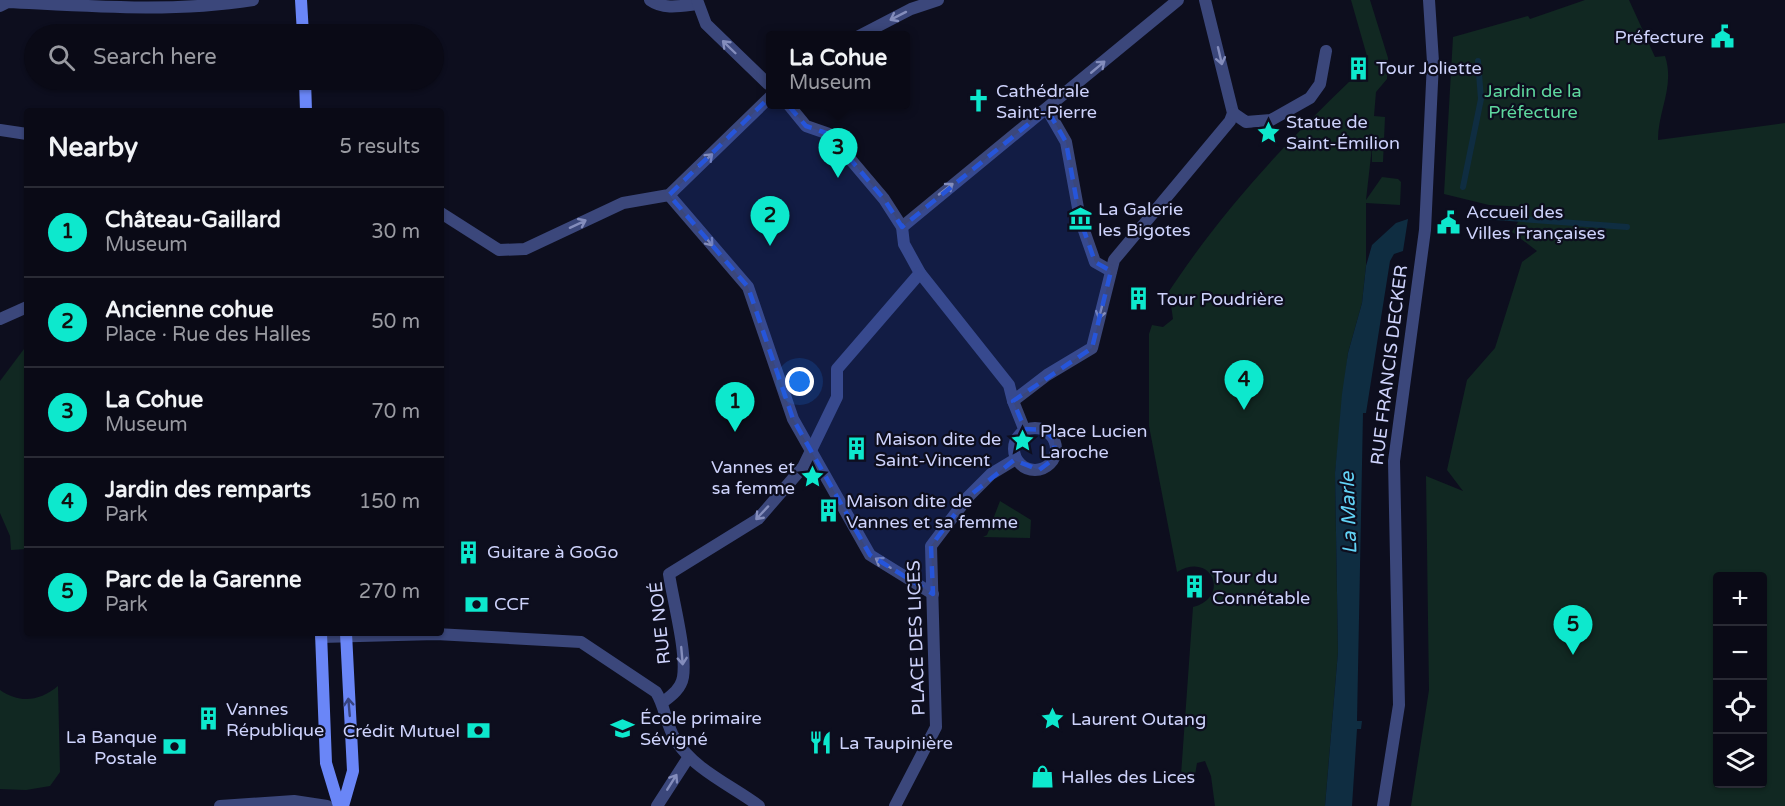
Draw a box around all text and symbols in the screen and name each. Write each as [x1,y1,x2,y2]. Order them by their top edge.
one-way arrow [889,11,907,22]
search box [24,24,444,90]
public building icon: Préfecture [1709,24,1735,50]
place label: Préfecture [1614,26,1704,48]
popup [766,31,910,109]
one-way arrow [722,39,737,54]
icon: search [45,41,78,74]
text: Search here [93,44,217,70]
text: La Cohue [789,45,887,71]
one-way arrow [1214,46,1226,65]
building icon: Tour Joliette [1345,55,1371,81]
place label: Tour Joliette [1376,57,1482,79]
one-way arrow [1090,61,1106,74]
text: Museum [789,71,872,95]
place label: Cathédrale Saint-Pierre [996,80,1097,123]
park label: Jardin de la Préfecture [1484,80,1582,123]
church icon: Cathédrale Saint-Pierre [965,88,991,114]
place label: Statue de Saint-Émilion [1286,111,1400,154]
place icon: Statue de Saint-Émilion [1255,119,1281,145]
pin: 3 [818,128,858,178]
text: Nearby [48,132,138,163]
text: 5 results [340,135,420,159]
one-way arrow [698,153,713,167]
one-way arrow [938,183,954,196]
pin: 2 [750,196,790,246]
place label: La Galerie les Bigotes [1098,198,1191,241]
place label: Accueil des Villes Françaises [1466,201,1605,244]
museum icon: La Galerie les Bigotes [1067,206,1093,232]
text: Château-Gaillard [105,207,281,233]
public building icon: Accueil des Villes Françaises [1435,209,1461,235]
one-way arrow [568,218,586,230]
text: 1 [61,220,74,244]
text: 30 m [371,220,420,244]
one-way arrow [700,231,714,246]
text: Museum [105,233,188,257]
street label: RUE FRANCIS DECKER [1366,264,1412,466]
building icon: Tour Poudrière [1126,286,1152,312]
place label: Tour Poudrière [1157,288,1284,310]
text: Ancienne cohue [105,297,273,323]
one-way arrow [1095,300,1107,319]
text: 2 [61,310,74,334]
text: 50 m [371,310,420,334]
text: Place · Rue des Halles [105,323,311,347]
pin: 4 [1224,360,1264,410]
your location [785,367,814,396]
pin: 1 [716,382,754,432]
text: La Cohue [105,387,203,413]
text: 3 [61,400,74,424]
text: 70 m [371,400,420,424]
text: Museum [105,413,188,437]
place label: Place Lucien Laroche [1040,420,1148,463]
place label: Maison dite de Saint-Vincent [875,428,1001,471]
place icon: Place Lucien Laroche [1009,428,1035,454]
building icon: Maison dite de Saint-Vincent [844,436,870,462]
place label: Vannes et sa femme [711,456,795,499]
place icon: Vannes et sa femme [800,464,826,490]
water label: La Marle [1336,470,1362,555]
text: Jardin des remparts [105,477,311,503]
text: 4 [61,490,74,514]
text: 150 m [359,490,420,514]
place label: Maison dite de Vannes et sa femme [846,490,1018,533]
building icon: Maison dite de Vannes et sa femme [815,498,841,524]
text: Park [105,503,148,527]
one-way arrow [755,505,770,520]
building icon: Guitare à GoGo [456,539,482,565]
place label: Guitare à GoGo [487,541,618,563]
one-way arrow [875,557,892,569]
street label: PLACE DES LICES [902,560,930,716]
place label: Tour du Connétable [1212,566,1310,609]
text: Parc de la Garenne [105,567,302,593]
map controls [1713,572,1767,788]
button: + [1713,572,1767,626]
building icon: Tour du Connétable [1181,574,1207,600]
text: 5 [61,580,74,604]
text: 270 m [359,580,420,604]
street label: RUE NOÉ [645,580,675,666]
bank icon: CCF [463,591,489,617]
text: Park [105,593,148,617]
place label: CCF [494,593,530,615]
pin: 5 [1554,606,1592,655]
button: − [1713,626,1767,680]
one-way arrow [676,646,687,666]
button: locate [1713,680,1767,734]
place label: Vannes République [226,698,324,741]
one-way arrow [343,698,354,718]
building icon: Vannes République [195,706,221,732]
place icon: Laurent Outang [1040,706,1066,732]
place label: École primaire Sévigné [640,707,762,750]
place label: Laurent Outang [1071,708,1206,730]
school or university icon: École primaire Sévigné [609,715,635,741]
bank icon: Crédit Mutuel [465,718,491,744]
place label: Crédit Mutuel [343,720,460,742]
place label: La Banque Postale [66,726,157,769]
restaurant icon: La Taupinière [808,730,834,756]
place label: La Taupinière [839,732,953,754]
bank icon: La Banque Postale [162,734,188,760]
button: layers [1713,734,1767,788]
shop icon: Halles des Lices [1030,764,1056,790]
place label: Halles des Lices [1061,766,1195,788]
one-way arrow [667,774,679,791]

